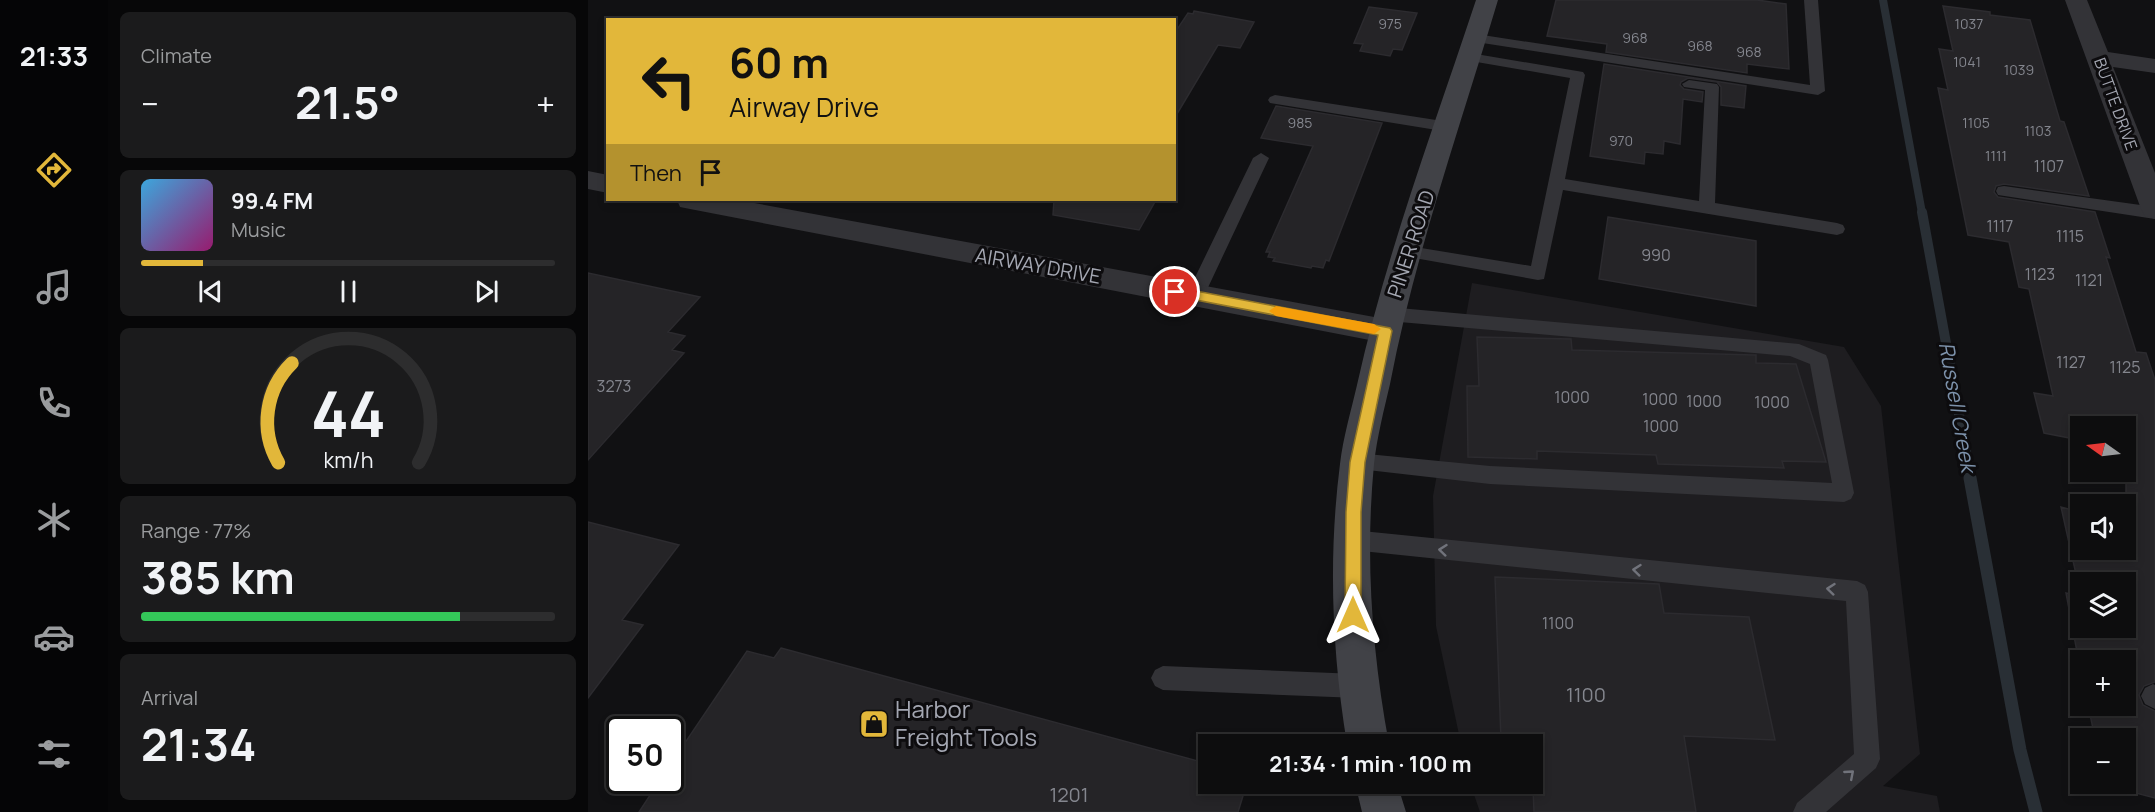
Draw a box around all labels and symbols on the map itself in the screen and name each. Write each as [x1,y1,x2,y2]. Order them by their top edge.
house number: 975 [1378,14,1402,33]
house number: 1037 [1955,14,1983,33]
house number: 968 [1622,28,1648,47]
house number: 968 [1687,36,1713,55]
house number: 968 [1736,42,1762,61]
house number: 1041 [1953,52,1981,71]
street label: BUTTE DRIVE [2089,55,2143,153]
house number: 1039 [2004,60,2034,79]
house number: 985 [1288,113,1312,132]
house number: 1105 [1962,113,1990,132]
house number: 1103 [2024,121,2052,140]
house number: 970 [1609,131,1633,150]
house number: 1111 [1985,146,2007,165]
house number: 1107 [2034,155,2064,177]
street label: PINER ROAD [1380,187,1441,301]
house number: 1117 [1987,215,2013,237]
house number: 1115 [2056,225,2084,247]
street label: AIRWAY DRIVE [973,241,1103,290]
house number: 990 [1641,244,1671,266]
house number: 1123 [2025,263,2055,285]
pin [1149,266,1200,317]
house number: 1121 [2075,269,2103,291]
water label: Russell Creek [1933,340,1984,476]
house number: 1127 [2056,351,2086,373]
house number: 1125 [2110,356,2140,378]
house number: 3273 [597,375,631,397]
house number: 1000 [1554,386,1590,408]
house number: 1000 [1642,388,1678,410]
house number: 1000 [1686,390,1722,412]
house number: 1000 [1754,391,1790,413]
house number: 1000 [1643,415,1679,437]
north arrow [2070,416,2136,482]
one-way arrow [1438,544,1447,556]
one-way arrow [1632,564,1641,576]
position arrow [1321,583,1385,647]
one-way arrow [1826,584,1835,596]
house number: 1100 [1542,612,1574,634]
house number: 1100 [1566,681,1606,708]
place label: Harbor Freight Tools [895,692,1037,753]
shop icon: Harbor Freight Tools [858,708,890,740]
speed limit sign: 50 [606,716,684,794]
one-way arrow [1843,770,1854,781]
house number: 1201 [1049,781,1089,808]

